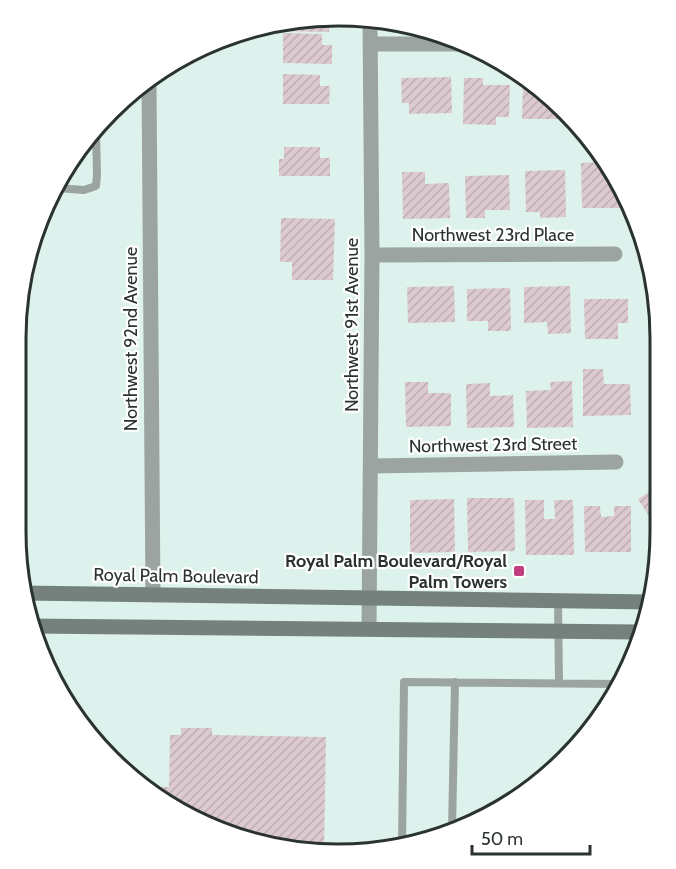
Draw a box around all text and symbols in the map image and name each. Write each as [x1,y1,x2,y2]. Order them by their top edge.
street label: Northwest 23rd Place [412,224,574,246]
street label: Northwest 91st Avenue [341,238,363,412]
street label: Northwest 92nd Avenue [120,247,142,431]
street label: Northwest 23rd Street [409,433,577,457]
place label: Royal Palm Boulevard/Royal Palm Towers [285,550,507,593]
street label: Royal Palm Boulevard [93,564,259,588]
marker: Royal Palm Boulevard/Royal Palm Towers [512,564,526,578]
scale bar [472,818,590,856]
text: 50 m [481,828,523,850]

